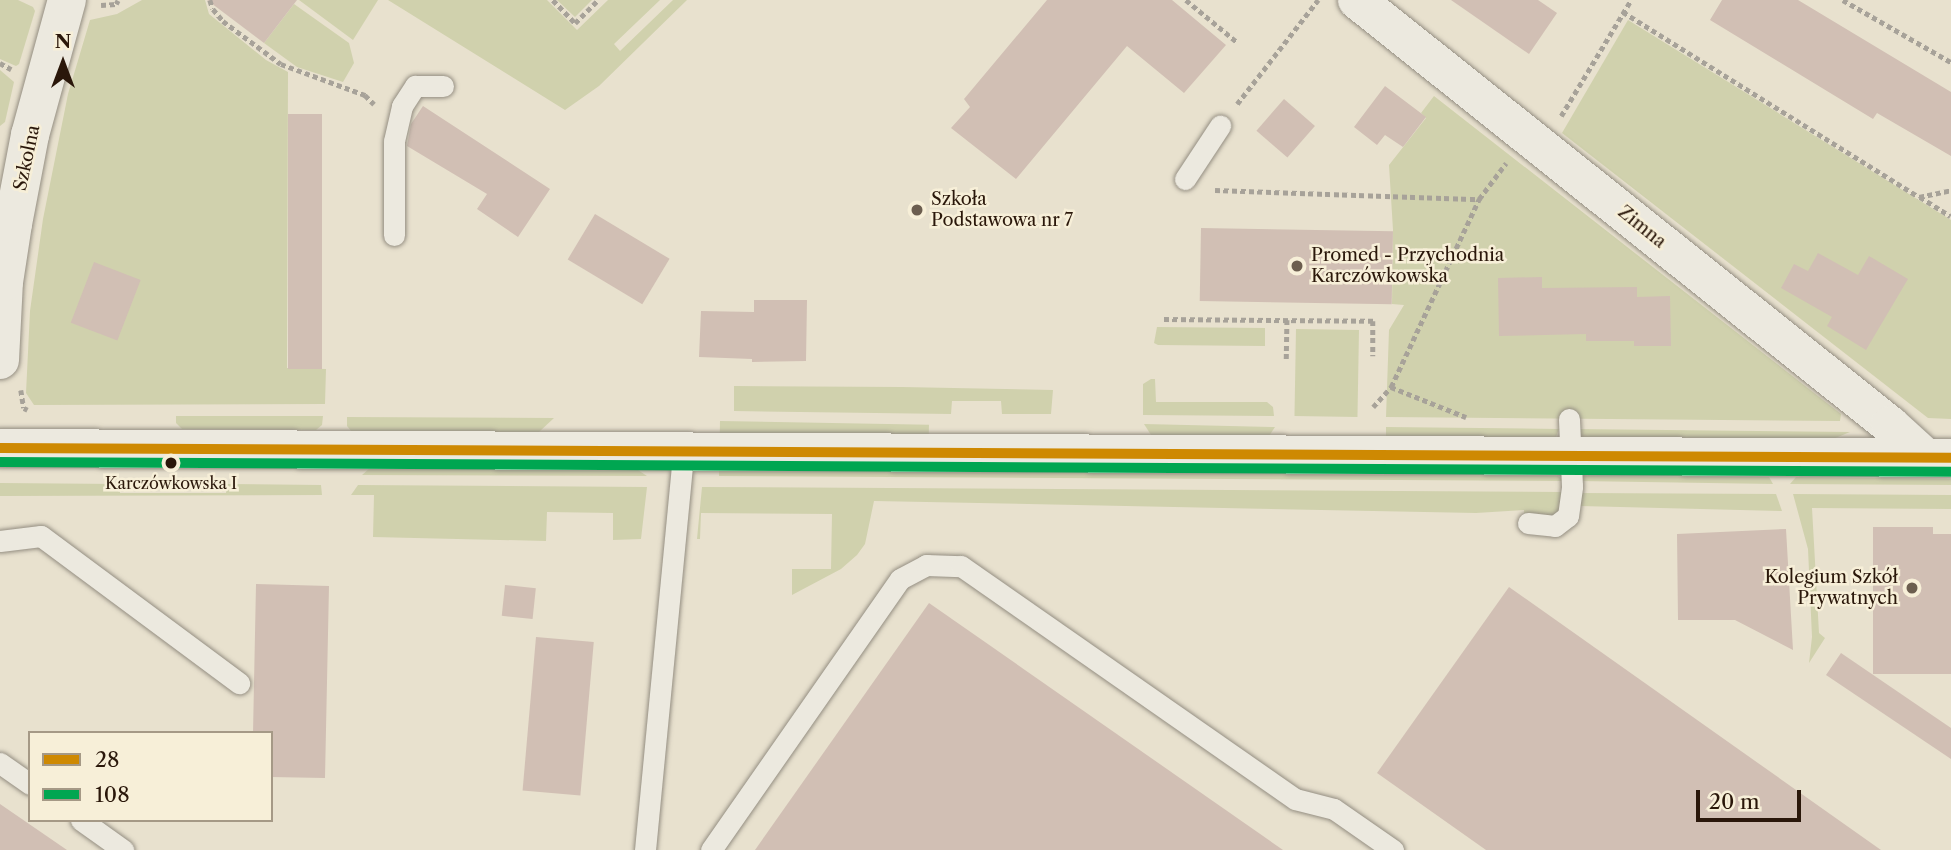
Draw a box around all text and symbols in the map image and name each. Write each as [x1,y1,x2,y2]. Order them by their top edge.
north arrow [28,28,98,98]
text: N [55,30,71,53]
street label: Szkolna [9,123,45,193]
place label: Szkoła Podstawowa nr 7 [931,189,1074,232]
street label: Zimna [1614,201,1670,253]
marker: Szkoła Podstawowa nr 7 [909,202,925,218]
place label: Promed - Przychodnia Karczówkowska [1311,245,1504,288]
marker: Promed - Przychodnia Karczówkowska [1289,258,1305,274]
marker: Karczówkowska I [164,456,178,470]
place label: Karczówkowska I [105,473,237,493]
place label: Kolegium Szkół Prywatnych [1764,567,1898,610]
marker: Kolegium Szkół Prywatnych [1904,580,1920,596]
legend [28,731,273,822]
text: 28 [95,747,120,772]
scale bar [1699,776,1804,820]
text: 108 [95,782,130,807]
text: 20 m [1709,789,1760,814]

